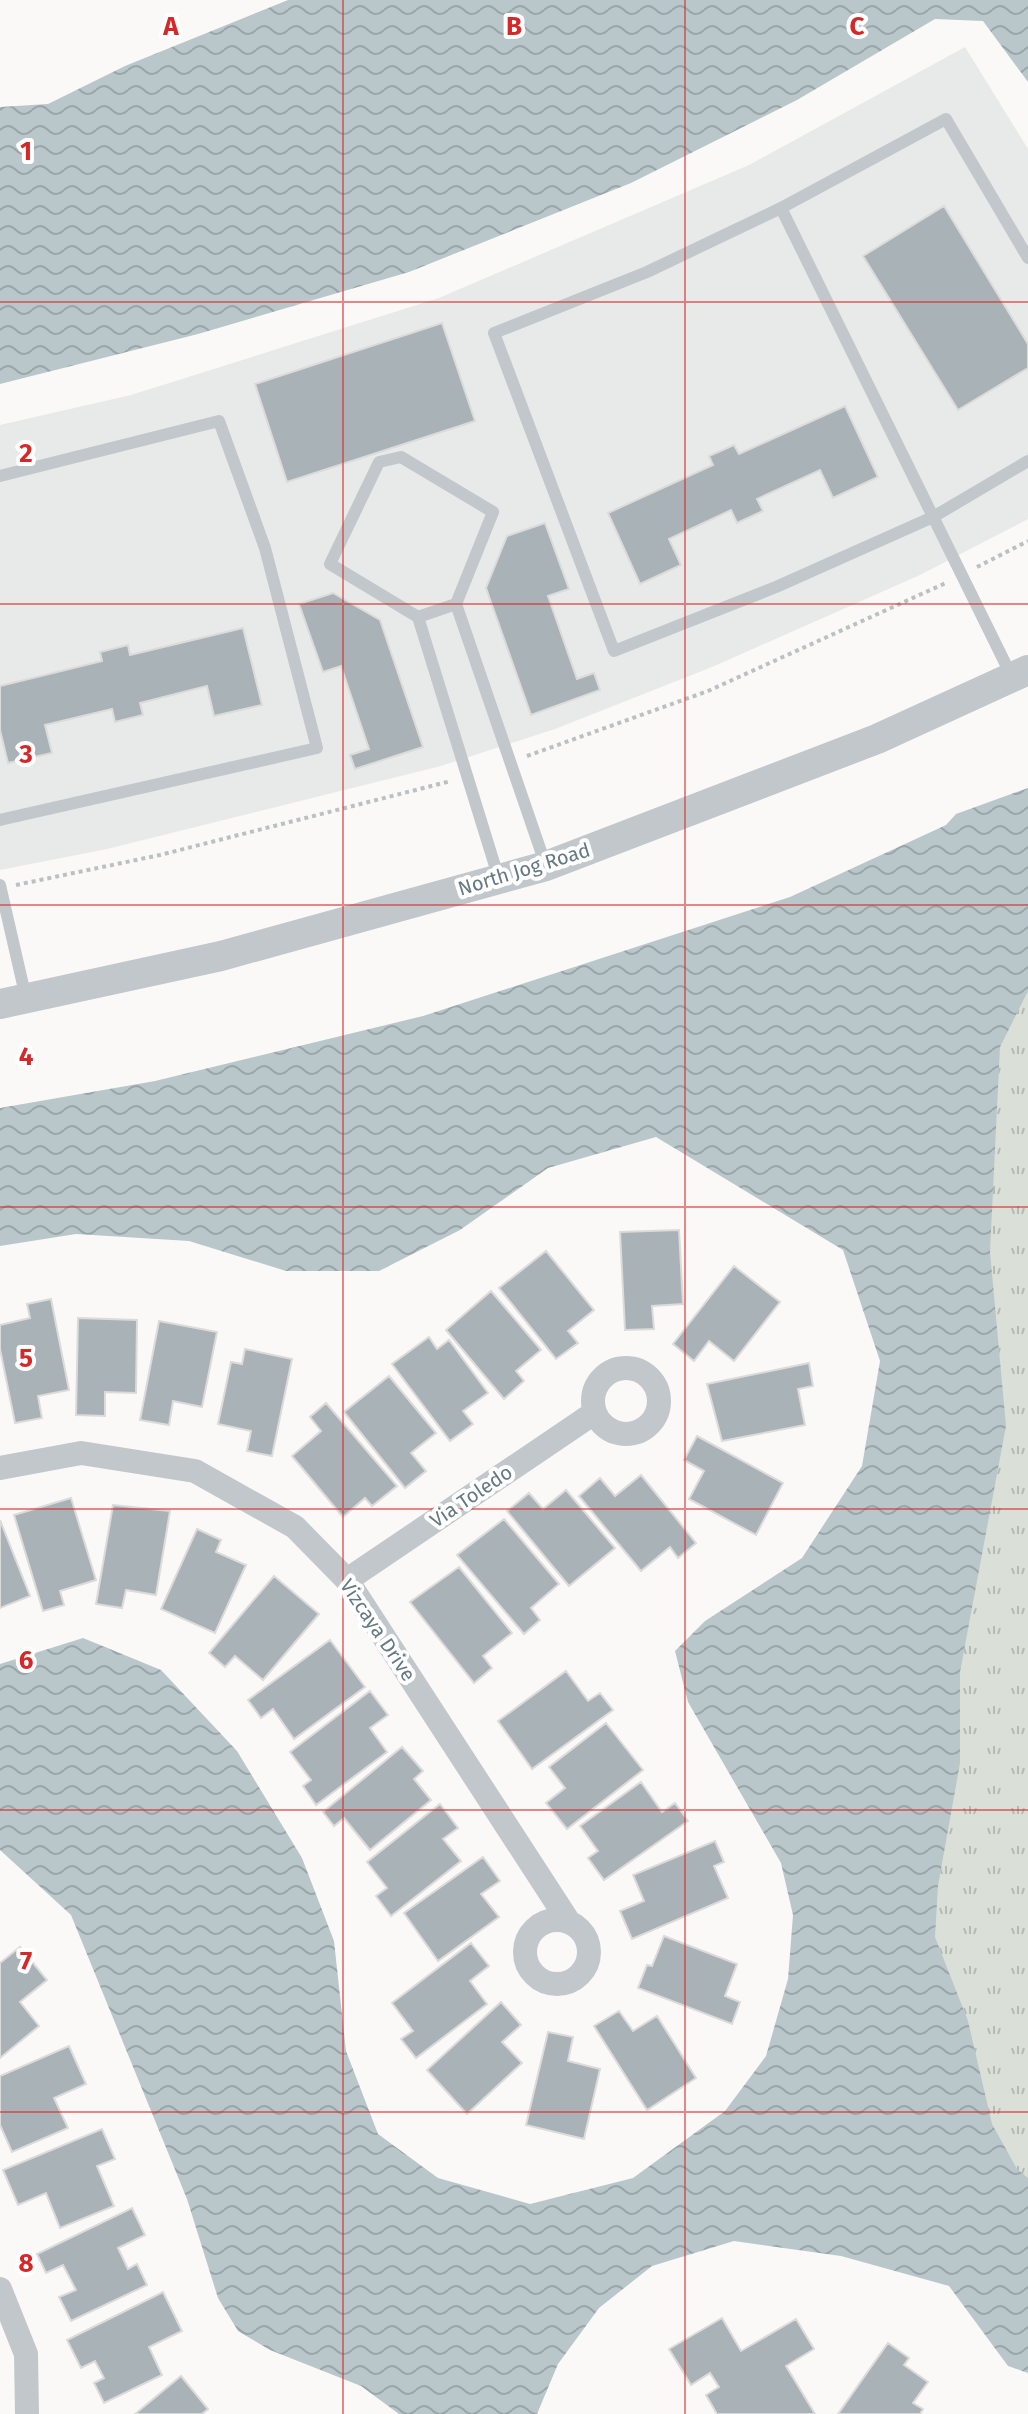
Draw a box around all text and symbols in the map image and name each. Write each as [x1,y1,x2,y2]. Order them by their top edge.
text: A [162,11,179,42]
text: B [506,11,522,42]
text: C [850,11,865,42]
text: 1 [20,136,32,167]
text: 2 [19,438,33,469]
text: 3 [18,739,33,770]
street label: North Jog Road [455,838,593,900]
text: 4 [19,1041,34,1072]
text: 5 [19,1343,33,1374]
street label: Via Toledo [425,1460,517,1532]
street label: Vizcaya Drive [335,1574,421,1686]
text: 6 [19,1645,34,1676]
text: 7 [20,1946,32,1977]
text: 8 [18,2248,34,2279]

